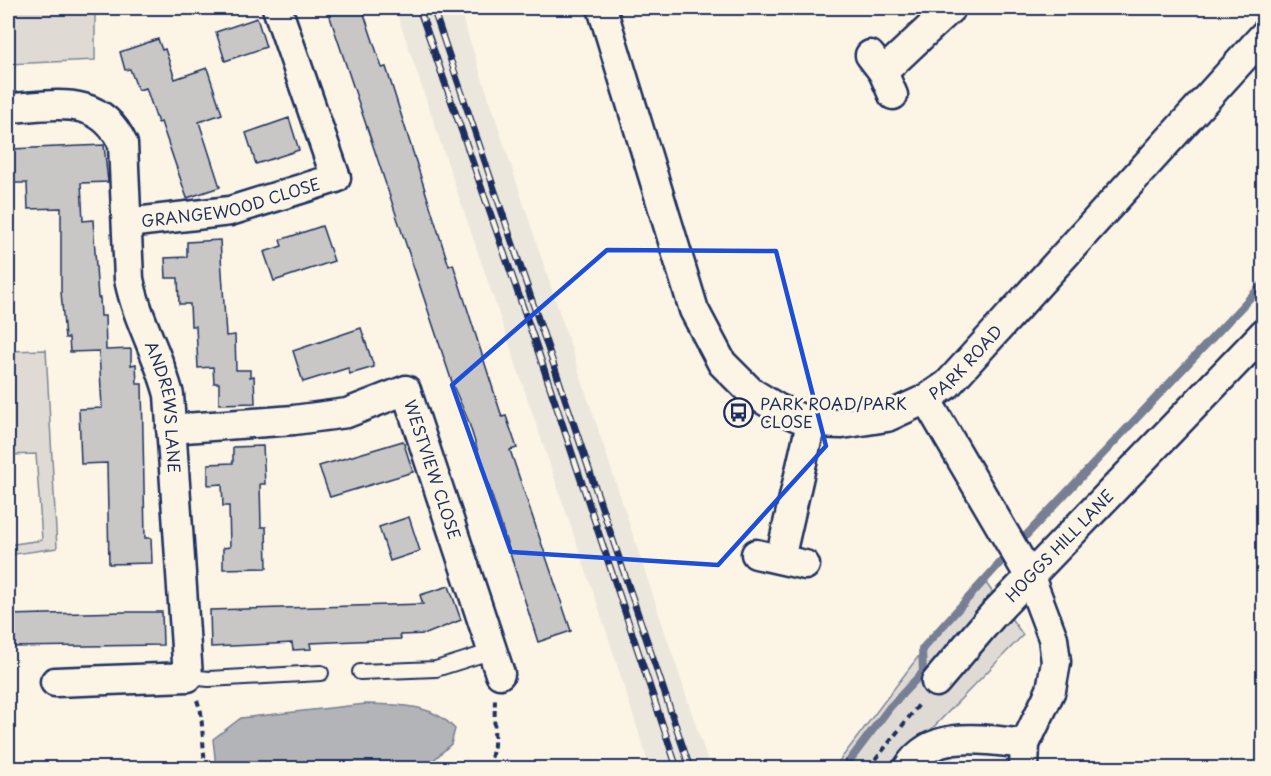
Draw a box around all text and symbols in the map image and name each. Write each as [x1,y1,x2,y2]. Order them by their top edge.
street label: GRANGEWOOD CLOSE [140,171,323,232]
street label: PARK ROAD [923,319,1007,405]
street label: ANDREWS LANE [140,337,187,474]
place label: PARK ROAD/PARK CLOSE [760,391,907,433]
street label: WESTVIEW CLOSE [399,396,468,542]
bus stop icon: PARK ROAD/PARK CLOSE [723,397,755,429]
street label: HOGGS HILL LANE [999,484,1119,607]

